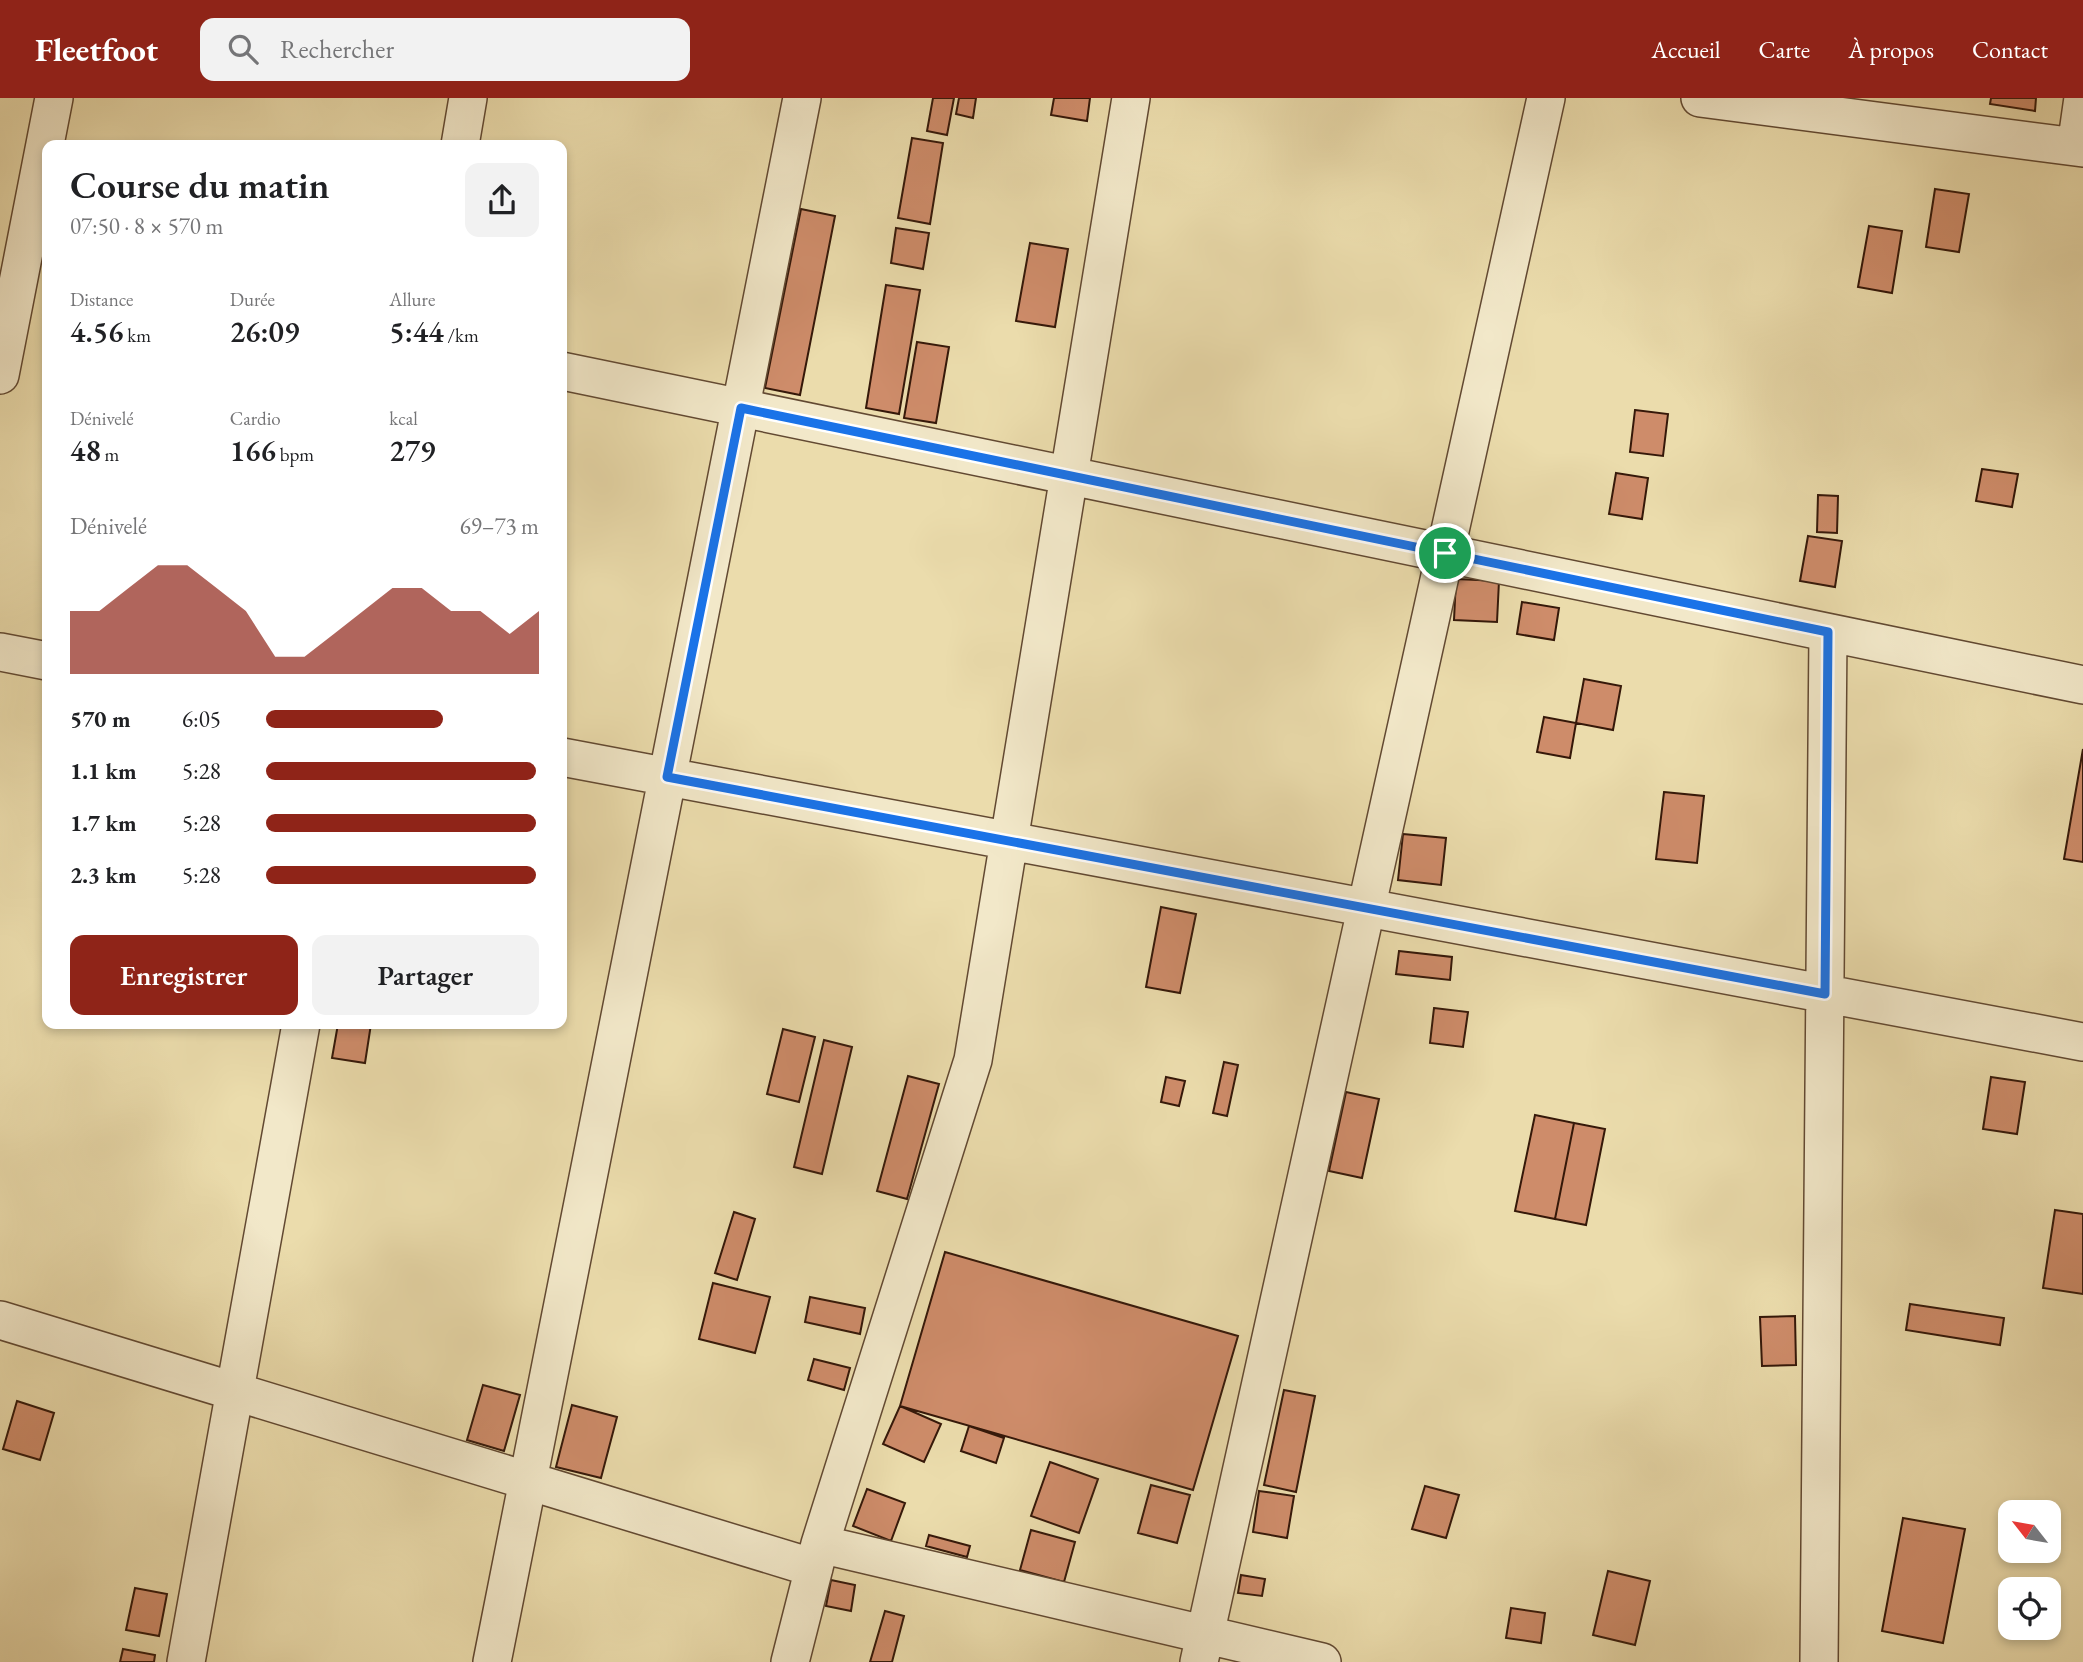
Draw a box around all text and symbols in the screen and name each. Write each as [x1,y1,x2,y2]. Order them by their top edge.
search box [200,18,690,81]
text: Fleetfoot [35,28,158,71]
icon: search [224,30,262,68]
text: Rechercher [280,32,394,66]
text: Accueil [1651,34,1721,65]
text: Carte [1759,34,1810,65]
text: À propos [1848,34,1934,65]
text: Contact [1972,34,2048,65]
text: Course du matin [70,160,330,209]
button: share [465,163,539,237]
text: 07:50 · 8 × 570 m [70,211,223,241]
text: Distance [70,287,133,312]
text: Durée [230,287,275,312]
text: Allure [389,287,435,312]
text: 4.56 [70,312,123,351]
text: 26:09 [230,312,299,351]
text: 5:44 [389,312,444,351]
text: km [123,323,151,348]
text: /km [444,323,479,348]
text: Dénivelé [70,406,134,431]
text: Cardio [230,406,281,431]
text: kcal [389,406,418,431]
text: 48 [70,431,101,470]
text: 166 [230,431,276,470]
text: 279 [389,431,436,470]
text: m [101,442,119,467]
text: bpm [276,442,314,467]
text: Dénivelé [70,511,147,541]
text: 69–73 m [460,511,539,541]
pin [1415,523,1475,583]
icon: arrive [1426,534,1464,572]
text: 570 m [70,704,131,734]
text: 6:05 [182,704,221,734]
text: 1.1 km [70,756,137,786]
text: 5:28 [182,756,221,786]
text: 1.7 km [70,808,137,838]
text: 5:28 [182,808,221,838]
text: 2.3 km [70,860,137,890]
text: 5:28 [182,860,221,890]
button: Enregistrer [70,935,298,1015]
button: Partager [312,935,539,1015]
north arrow [1998,1500,2062,1563]
map controls [1998,1500,2061,1640]
button: locate [1998,1577,2061,1640]

